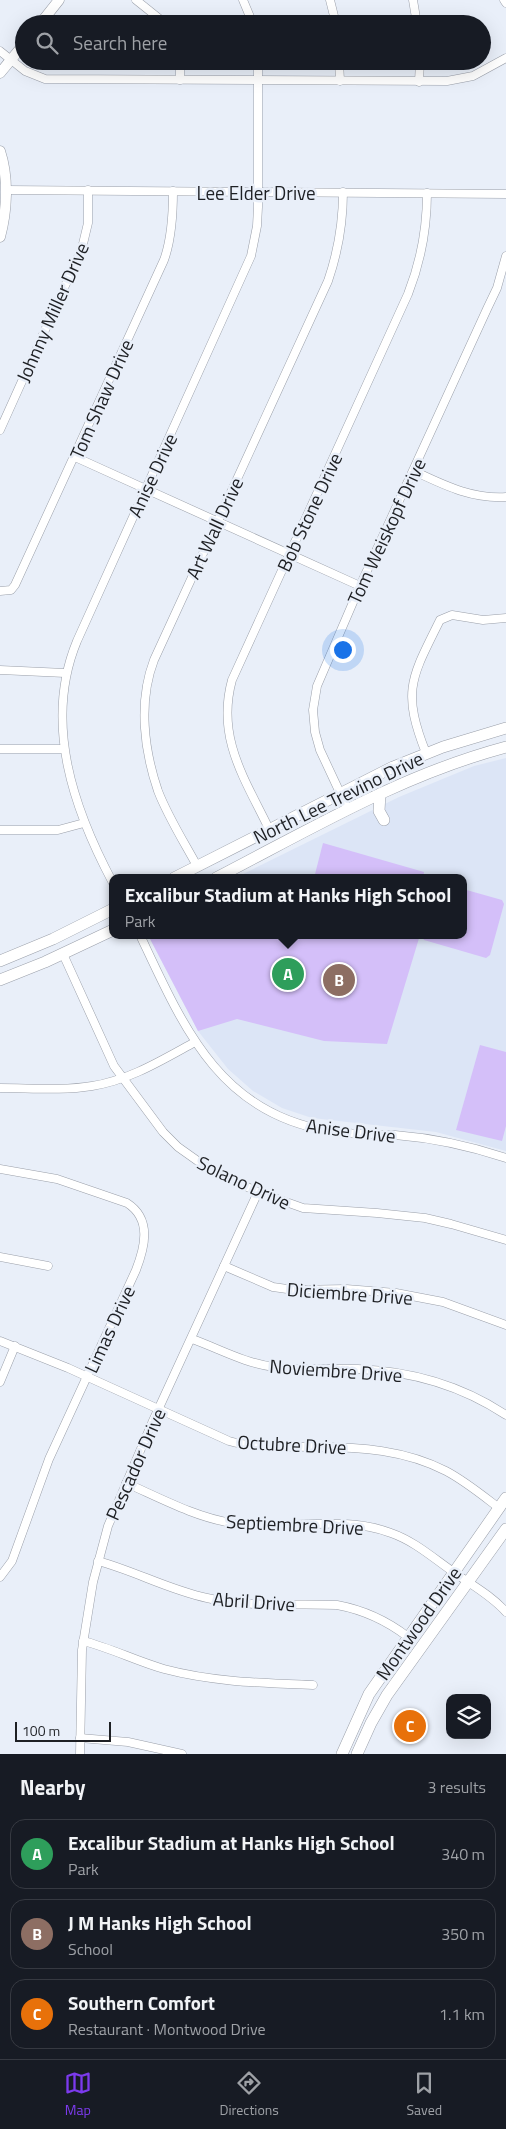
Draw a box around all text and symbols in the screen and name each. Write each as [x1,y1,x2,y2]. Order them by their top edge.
search box [15,15,491,70]
text: Search here [73,28,167,57]
icon: search [33,29,61,57]
street label: Lee Elder Drive [196,178,316,207]
street label: Johnny Miller Drive [8,238,96,386]
street label: Tom Shaw Drive [62,334,140,464]
street label: Anise Drive [120,428,184,522]
street label: Bob Stone Drive [269,448,349,576]
street label: Tom Weiskopf Drive [339,453,433,609]
street label: Art Wall Drive [178,472,250,584]
your location [330,637,356,663]
street label: North Lee Trevino Drive [248,743,428,851]
popup [109,874,467,939]
text: Excalibur Stadium at Hanks High School [125,880,451,909]
text: Park [125,909,155,933]
pin: A [272,955,304,993]
pin: B [323,961,355,999]
street label: Anise Drive [305,1110,397,1150]
street label: Solano Drive [192,1148,296,1216]
street label: Diciembre Drive [286,1274,414,1312]
street label: Limas Drive [76,1281,142,1377]
street label: Noviembre Drive [269,1351,403,1389]
street label: Pescador Drive [97,1403,173,1525]
street label: Octubre Drive [237,1427,347,1461]
street label: Septiembre Drive [225,1506,365,1542]
street label: Montwood Drive [368,1560,468,1686]
street label: Abril Drive [212,1584,296,1618]
map controls [446,1694,491,1739]
button: layers [446,1694,491,1739]
pin: C [394,1707,426,1745]
scale bar [15,1719,111,1742]
text: 100 m [22,1720,60,1741]
text: Nearby [20,1771,85,1803]
text: 3 results [427,1775,486,1799]
text: Excalibur Stadium at Hanks High School [68,1828,395,1857]
text: A [32,1842,42,1866]
text: 340 m [441,1842,485,1866]
text: Park [68,1857,99,1881]
text: J M Hanks High School [68,1908,252,1937]
text: B [32,1922,42,1946]
text: 350 m [441,1922,485,1946]
text: School [68,1937,113,1961]
text: Southern Comfort [68,1988,215,2017]
text: C [33,2002,41,2026]
text: 1.1 km [439,2002,485,2026]
text: Restaurant · Montwood Drive [68,2017,266,2041]
tab: Map [64,2069,92,2120]
tab: Directions [219,2069,279,2120]
tab: Saved [407,2069,442,2120]

